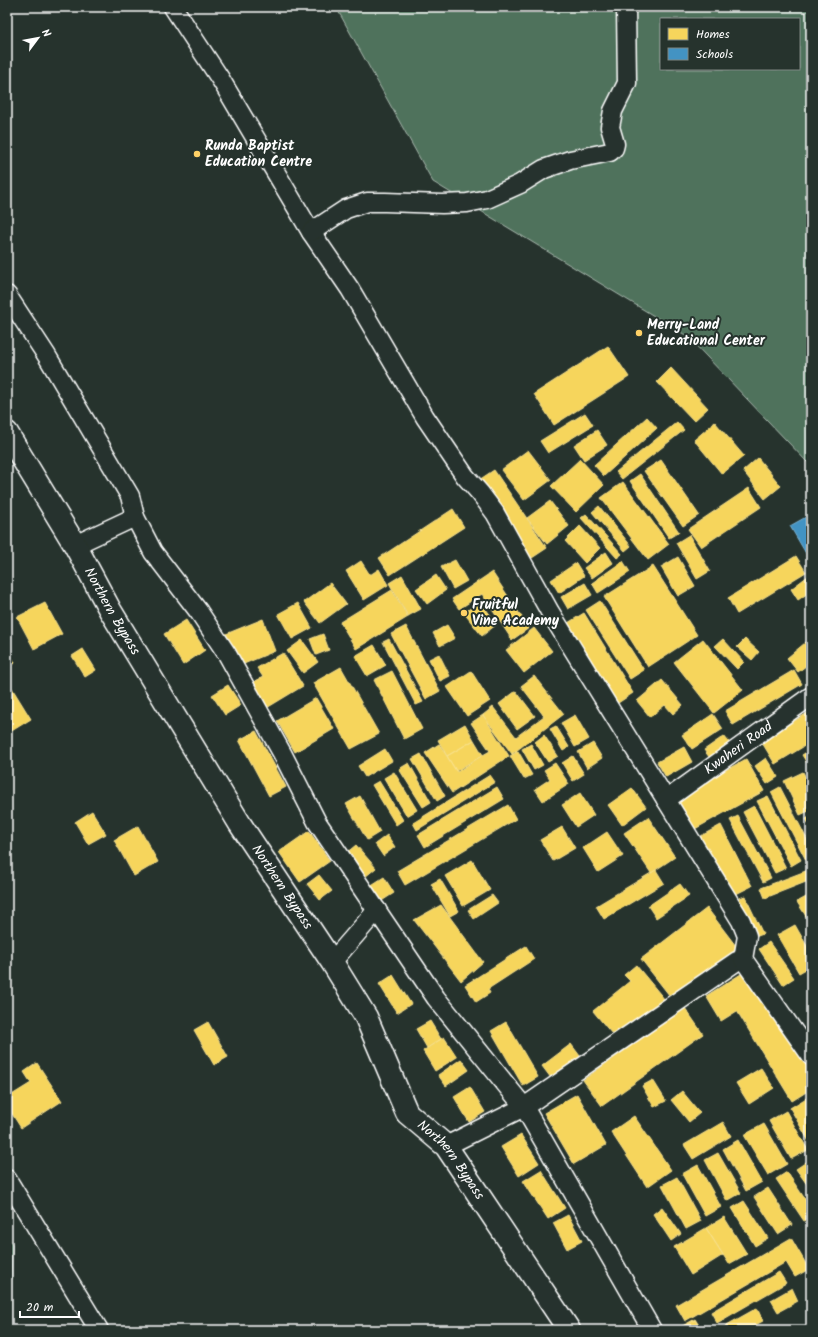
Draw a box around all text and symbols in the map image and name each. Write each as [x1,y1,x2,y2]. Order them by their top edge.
north arrow [18,18,58,58]
legend [660,18,800,70]
text: Homes [696,25,730,44]
text: N [36,26,55,41]
text: Schools [696,45,733,64]
place label: Runda Baptist Education Centre [205,135,312,173]
marker: Runda Baptist Education Centre [192,149,202,159]
place label: Merry-Land Educational Center [647,314,766,352]
marker: Merry-Land Educational Center [634,328,644,338]
street label: Northern Bypass [78,563,146,660]
place label: Fruitful Vine Academy [472,594,560,632]
marker: Fruitful Vine Academy [459,608,469,618]
street label: Kwaheri Road [699,715,778,780]
street label: Northern Bypass [246,840,318,934]
street label: Northern Bypass [412,1115,490,1204]
scale bar [20,1293,79,1319]
text: 20 m [26,1298,54,1317]

